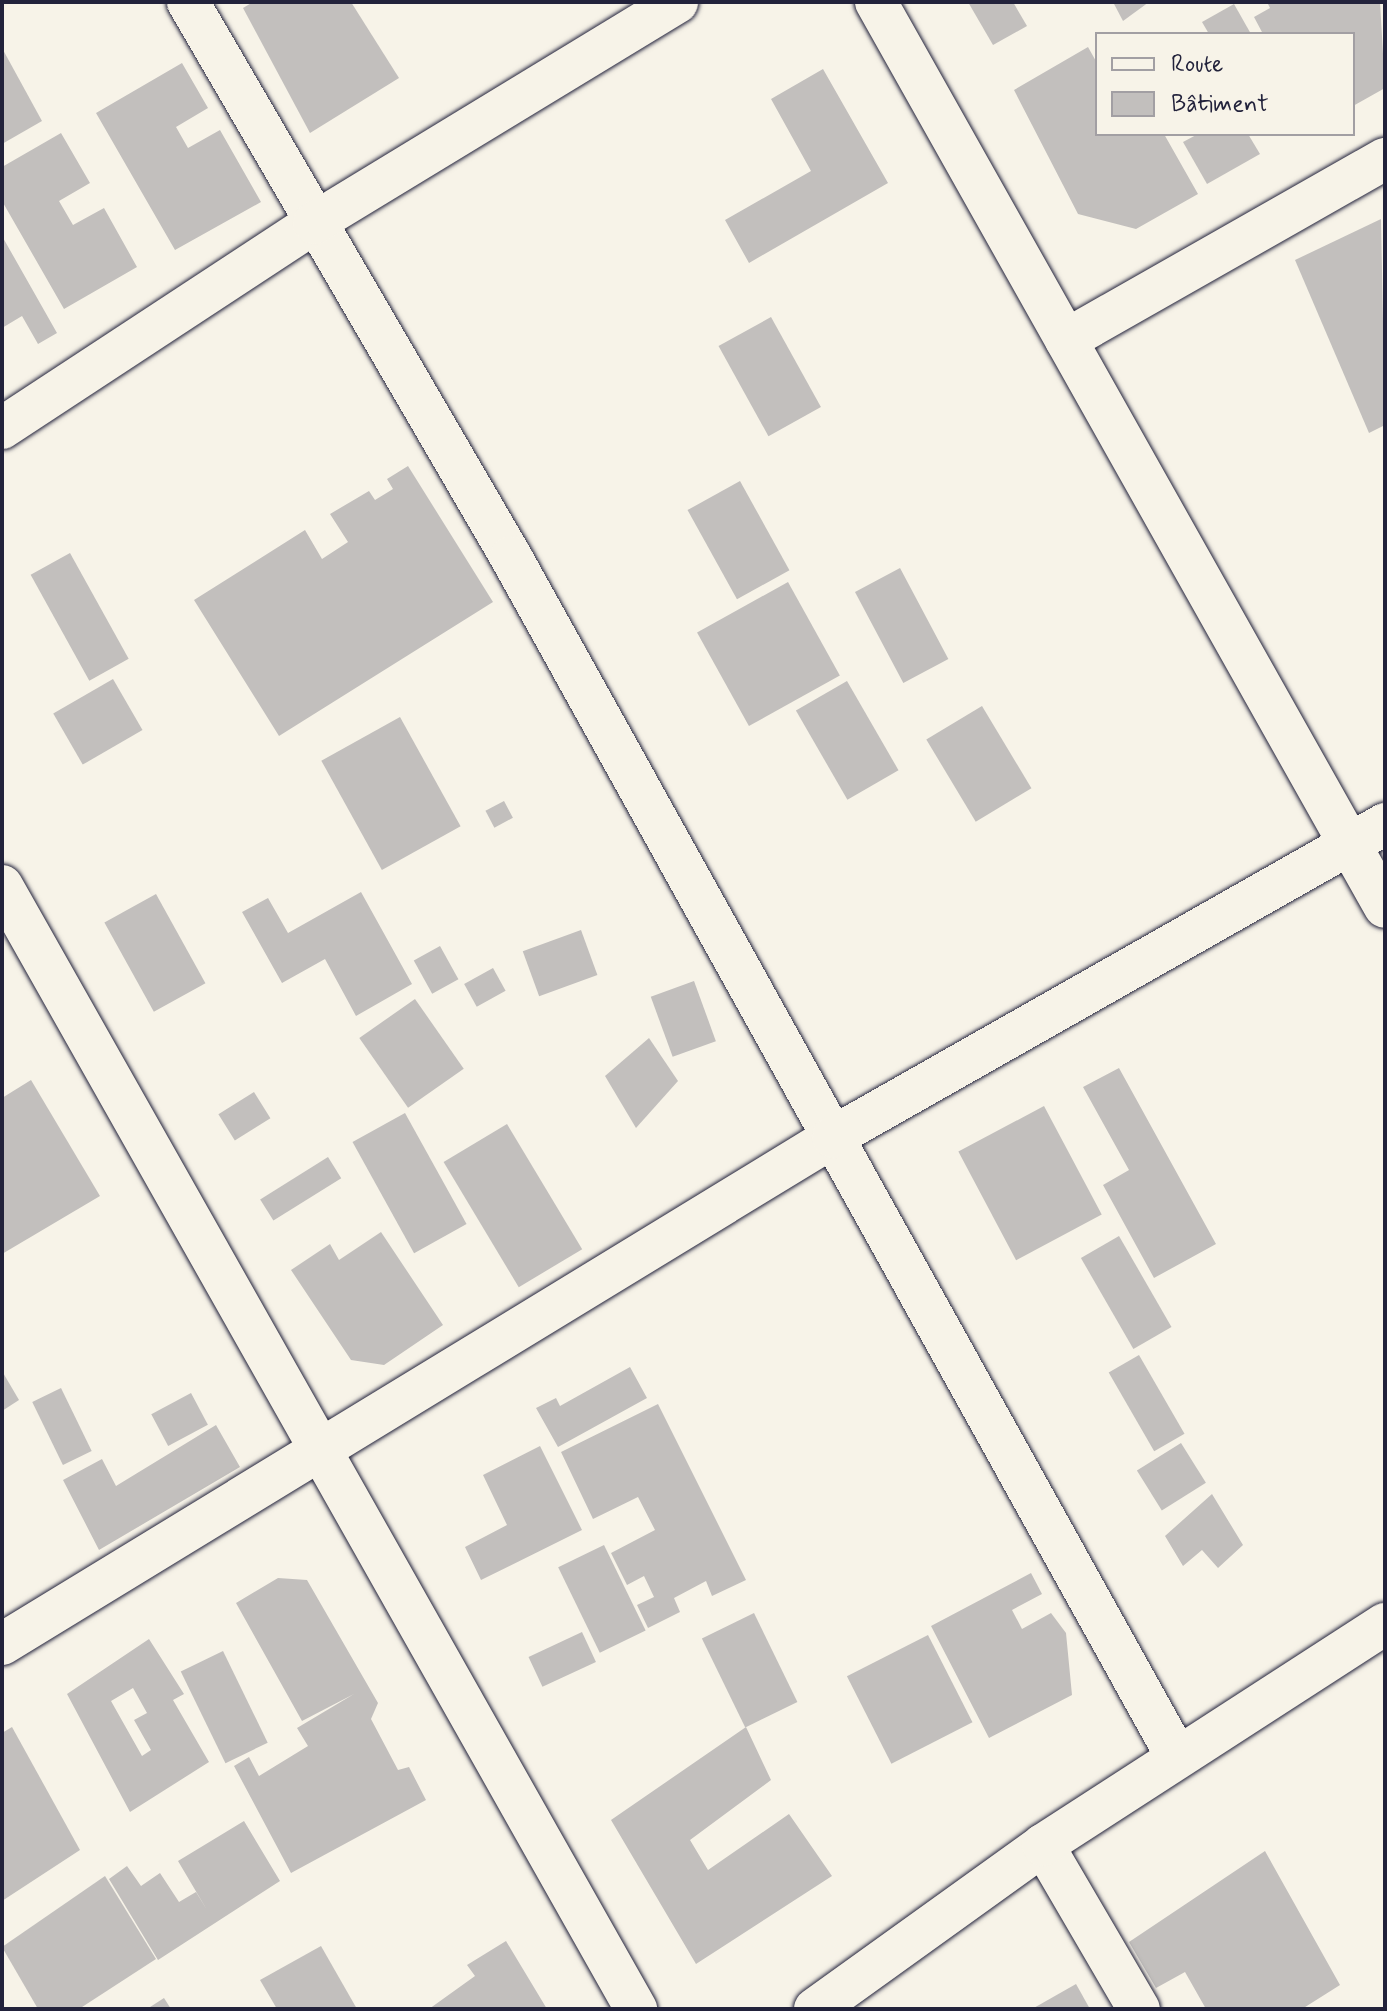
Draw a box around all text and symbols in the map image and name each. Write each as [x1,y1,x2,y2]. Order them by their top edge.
legend [1095,32,1355,136]
text: Route [1171,49,1223,80]
text: Bâtiment [1171,89,1269,120]

